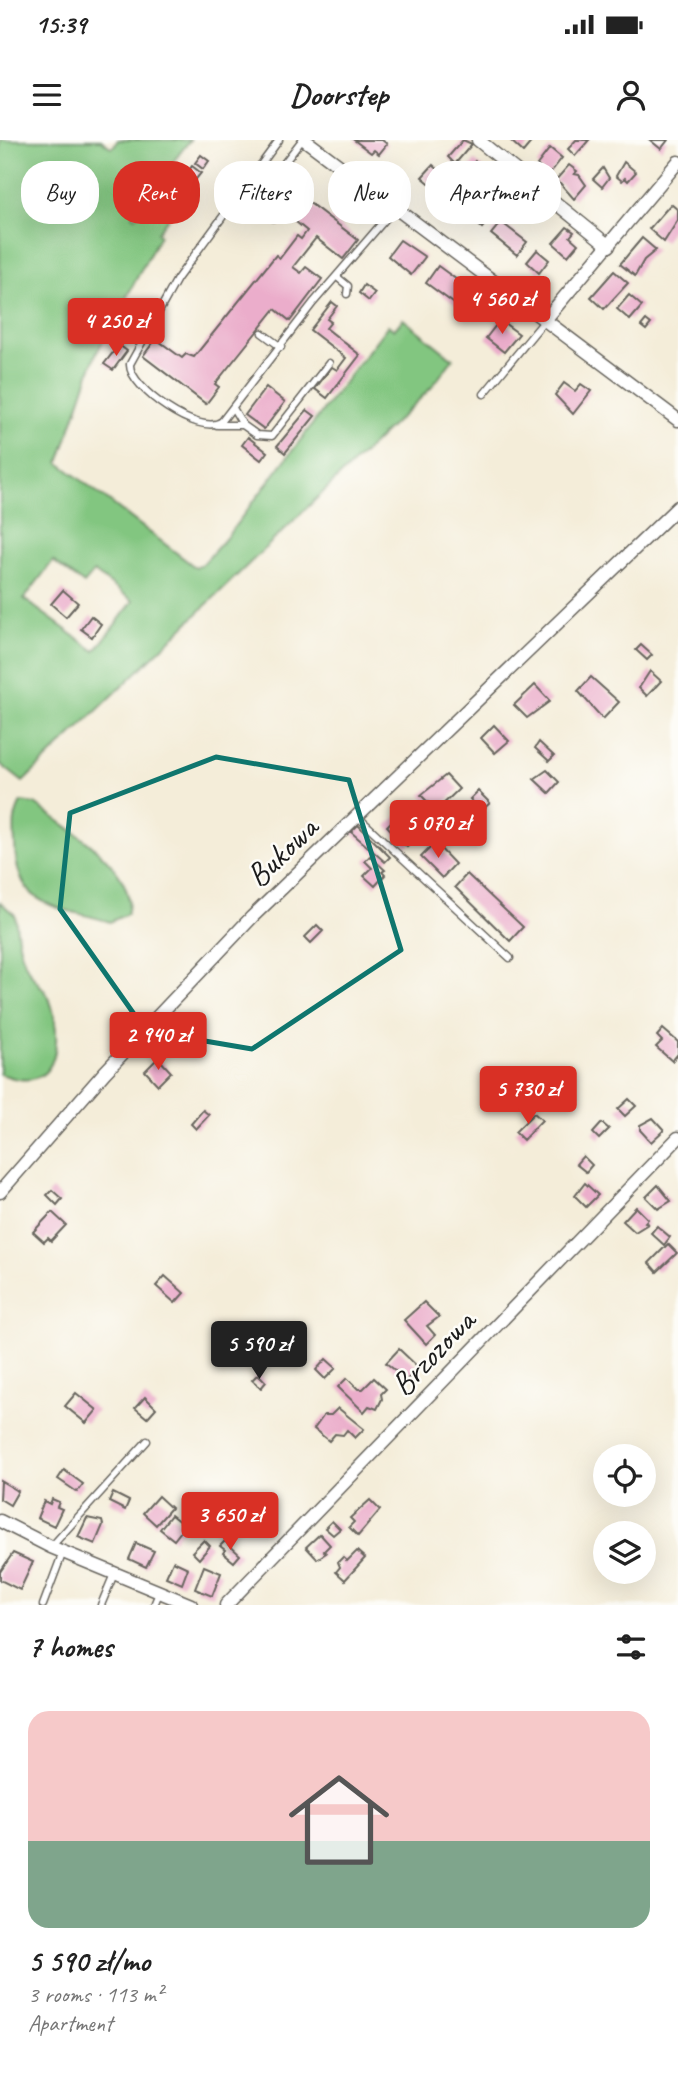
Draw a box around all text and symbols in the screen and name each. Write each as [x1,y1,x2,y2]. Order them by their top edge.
text: 15:39 [35,8,86,41]
text: Doorstep [290,74,388,115]
icon: menu [28,76,66,114]
icon: person [612,76,650,114]
chip: Buy [21,161,99,224]
chip: Rent [113,161,200,224]
chip: Filters [214,161,314,224]
chip: New [328,161,411,224]
chip: Apartment [425,161,561,224]
pin: 4 560 zł [430,276,574,336]
text: 4 560 zł [469,284,535,313]
pin: 4 250 zł [44,298,188,358]
text: 4 250 zł [84,306,148,335]
pin: 5 070 zł [366,800,510,860]
street label: Bukowa [237,806,328,896]
text: 5 070 zł [406,808,470,837]
pin: 2 940 zł [86,1012,230,1072]
text: 2 940 zł [126,1020,190,1049]
pin: 5 730 zł [456,1066,600,1126]
text: 5 730 zł [496,1074,560,1103]
street label: Brzozowa [382,1299,486,1405]
pin: 5 590 zł [187,1322,331,1381]
text: 5 590 zł [227,1329,291,1358]
map controls [593,1444,656,1584]
button: locate [593,1444,656,1507]
pin: 3 650 zł [158,1492,302,1552]
text: 3 650 zł [197,1500,263,1529]
button: layers [593,1521,656,1584]
text: 7 homes [28,1628,113,1666]
icon: filters [612,1628,650,1666]
icon: home [276,1757,402,1883]
text: 5 590 zł/mo [28,1942,150,1980]
text: 3 rooms · 113 m² [28,1980,163,2009]
text: Apartment [28,2009,113,2038]

